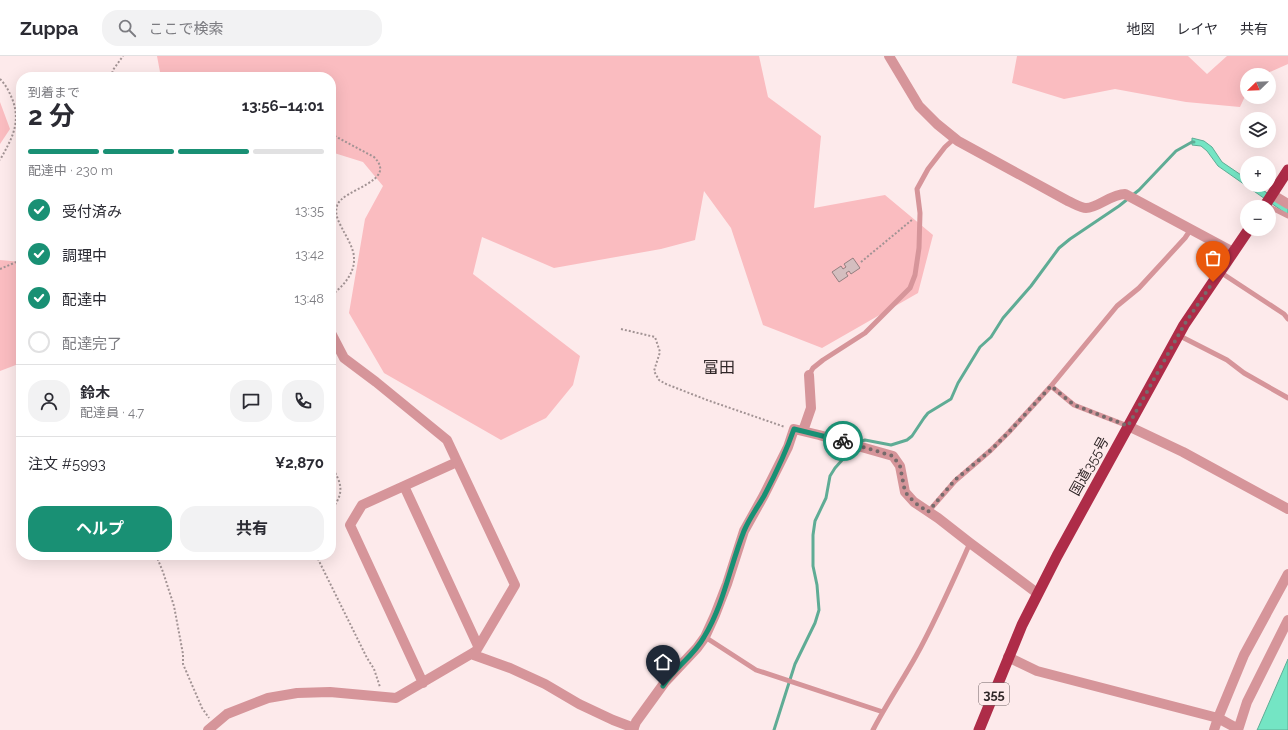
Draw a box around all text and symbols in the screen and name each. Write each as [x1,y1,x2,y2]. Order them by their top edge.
search box [102,10,382,46]
text: Zuppa [20,17,78,39]
icon: search [116,17,138,39]
text: ここで検索 [148,20,223,38]
text: 地図 [1126,21,1154,37]
text: レイヤ [1176,21,1218,37]
text: 共有 [1240,21,1268,37]
north arrow [1240,68,1276,104]
map controls [1240,68,1276,236]
text: 到着まで [28,85,80,100]
text: 13:56–14:01 [242,97,324,115]
text: 2 分 [28,101,75,131]
button: layers [1240,112,1276,148]
button: + [1240,156,1276,192]
text: 配達中 · 230 m [28,163,113,178]
icon: check [28,199,50,221]
button: − [1240,200,1276,236]
text: 受付済み [62,203,122,221]
text: 13:35 [295,203,324,218]
pin [1196,241,1230,282]
icon: check [28,243,50,265]
text: 調理中 [62,247,107,265]
text: 13:42 [295,247,324,262]
icon: bag [1202,247,1224,269]
icon: check [28,287,50,309]
text: 配達中 [62,291,107,309]
text: 13:48 [294,291,324,306]
text: 配達完了 [62,335,122,353]
district label: 富田 [703,358,735,377]
button: person [28,380,70,422]
button: chat [230,380,272,422]
button: phone [282,380,324,422]
text: 鈴木 [80,384,110,402]
text: 配達員 · 4.7 [80,405,144,420]
courier [823,421,863,461]
icon: bike [832,430,854,452]
street label: 国道355号 [1066,434,1112,498]
text: ¥2,870 [275,454,324,472]
text: 注文 #5993 [28,455,106,473]
button: ヘルプ [28,506,172,552]
button: 共有 [180,506,324,552]
pin [646,645,680,686]
icon: home [652,651,674,673]
road number: 355 [979,683,1009,705]

